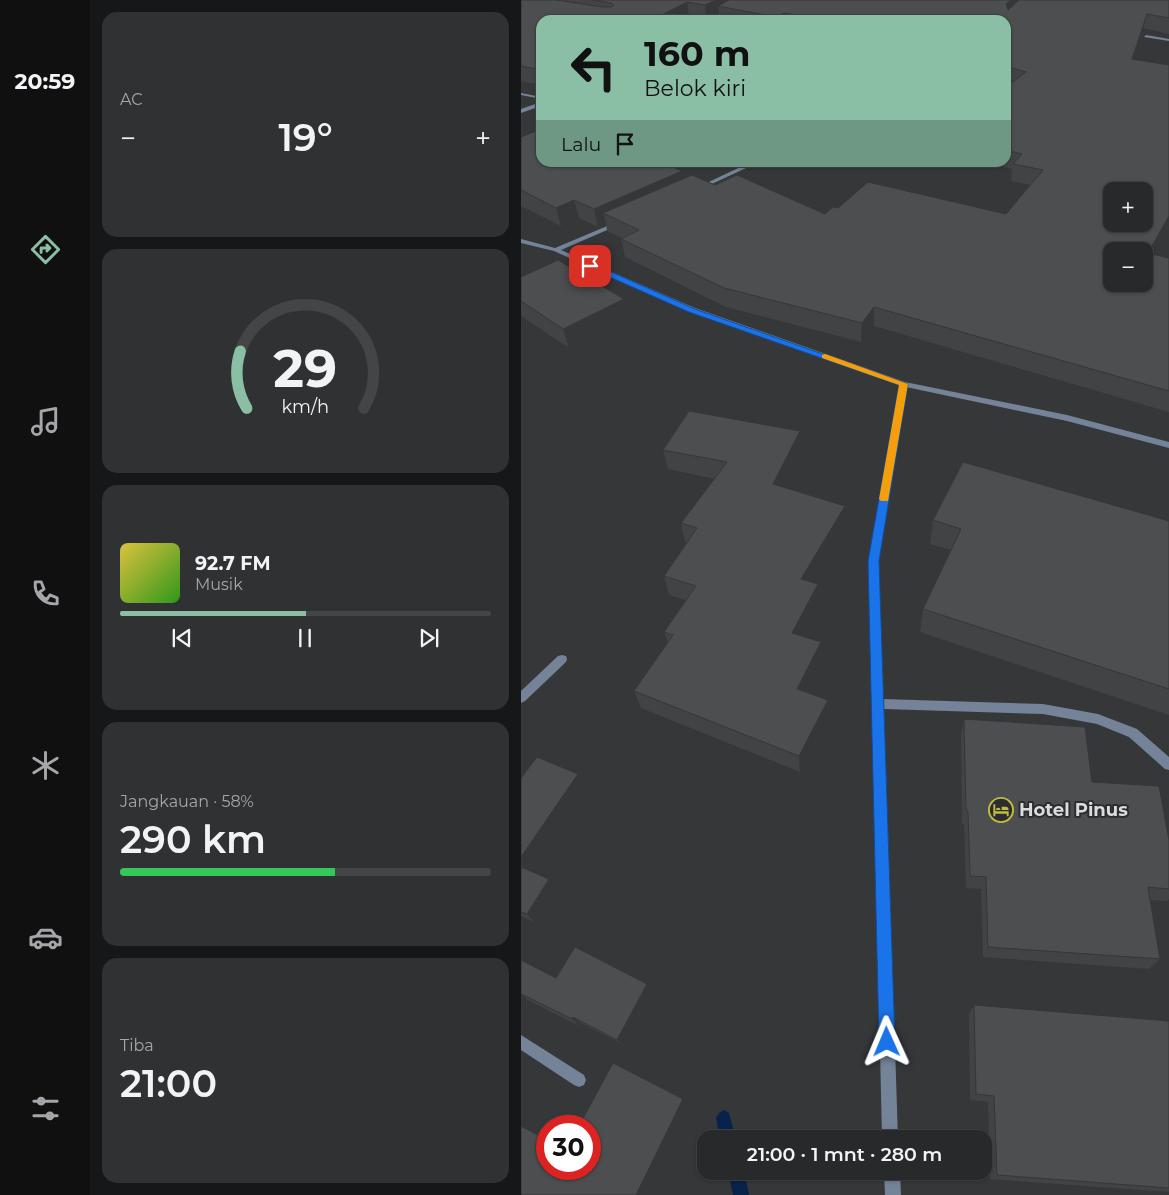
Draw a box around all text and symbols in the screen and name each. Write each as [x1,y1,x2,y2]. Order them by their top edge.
text: 160 m [644,32,750,75]
icon: left [561,35,626,100]
text: 20:59 [15,68,75,95]
text: Belok kiri [644,75,746,102]
text: AC [120,90,143,109]
text: 19° [278,114,333,161]
text: − [120,121,136,155]
text: + [475,121,491,155]
icon: arrive [611,130,639,158]
text: Lalu [561,133,601,156]
map controls [1103,182,1153,292]
button: + [1103,182,1153,232]
icon: directions [28,232,63,267]
button: − [1103,242,1153,292]
pin [569,245,611,287]
icon: arrive [576,252,604,280]
text: 29 [274,337,337,400]
text: km/h [282,396,329,417]
icon: music [28,404,63,439]
text: 92.7 FM [195,552,271,575]
text: Musik [195,575,243,594]
icon: phone [28,576,63,611]
icon: previous [168,624,196,652]
icon: pause [291,624,319,652]
icon: next [415,624,443,652]
icon: climate [28,748,63,783]
text: Jangkauan · 58% [120,792,254,811]
hotel icon: Hotel Pinus [988,797,1014,823]
place label: Hotel Pinus [1019,799,1128,821]
text: 290 km [120,816,266,863]
icon: car [28,920,63,955]
position arrow [860,1015,912,1067]
text: Tiba [120,1036,154,1055]
text: 21:00 [120,1060,217,1107]
icon: filters [28,1091,63,1126]
speed limit sign: 30 [536,1115,601,1180]
text: 21:00 · 1 mnt · 280 m [747,1143,942,1166]

